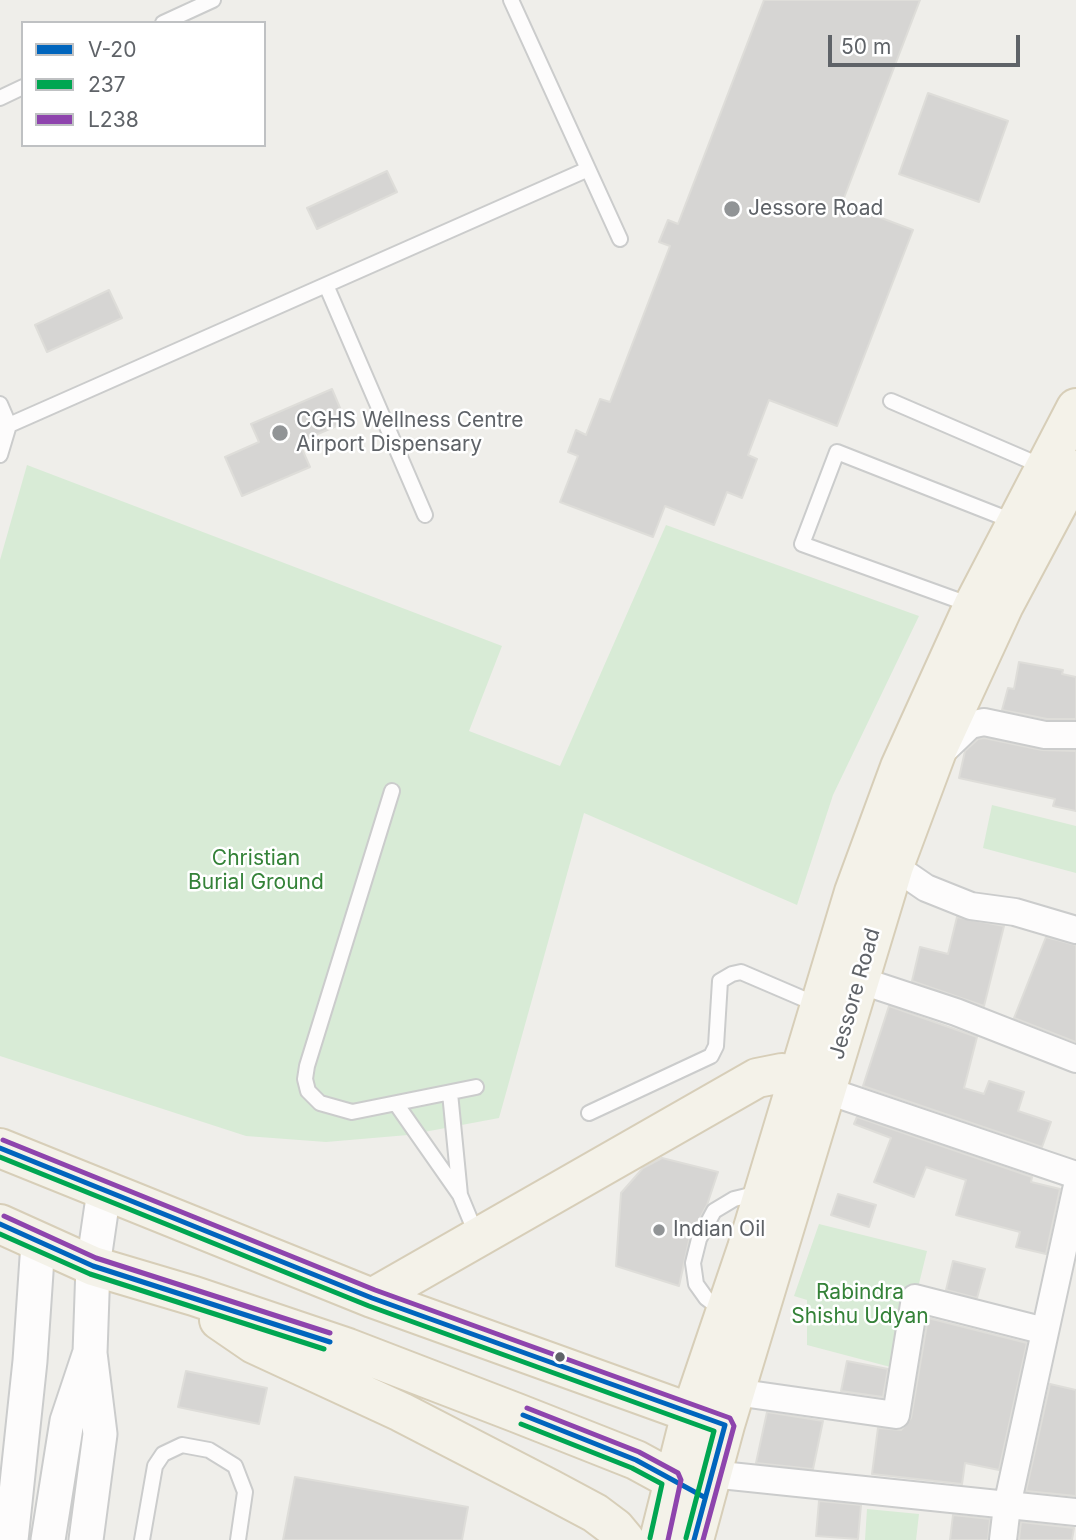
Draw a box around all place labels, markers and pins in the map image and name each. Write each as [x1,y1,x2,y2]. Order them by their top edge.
place label: Jessore Road [748,196,883,222]
marker: Jessore Road [722,199,742,219]
place label: CGHS Wellness Centre Airport Dispensary [296,408,523,458]
marker: CGHS Wellness Centre Airport Dispensary [270,423,290,443]
place label: Indian Oil [673,1217,765,1243]
marker: Indian Oil [651,1222,667,1238]
unlabelled marker [553,1350,567,1364]

